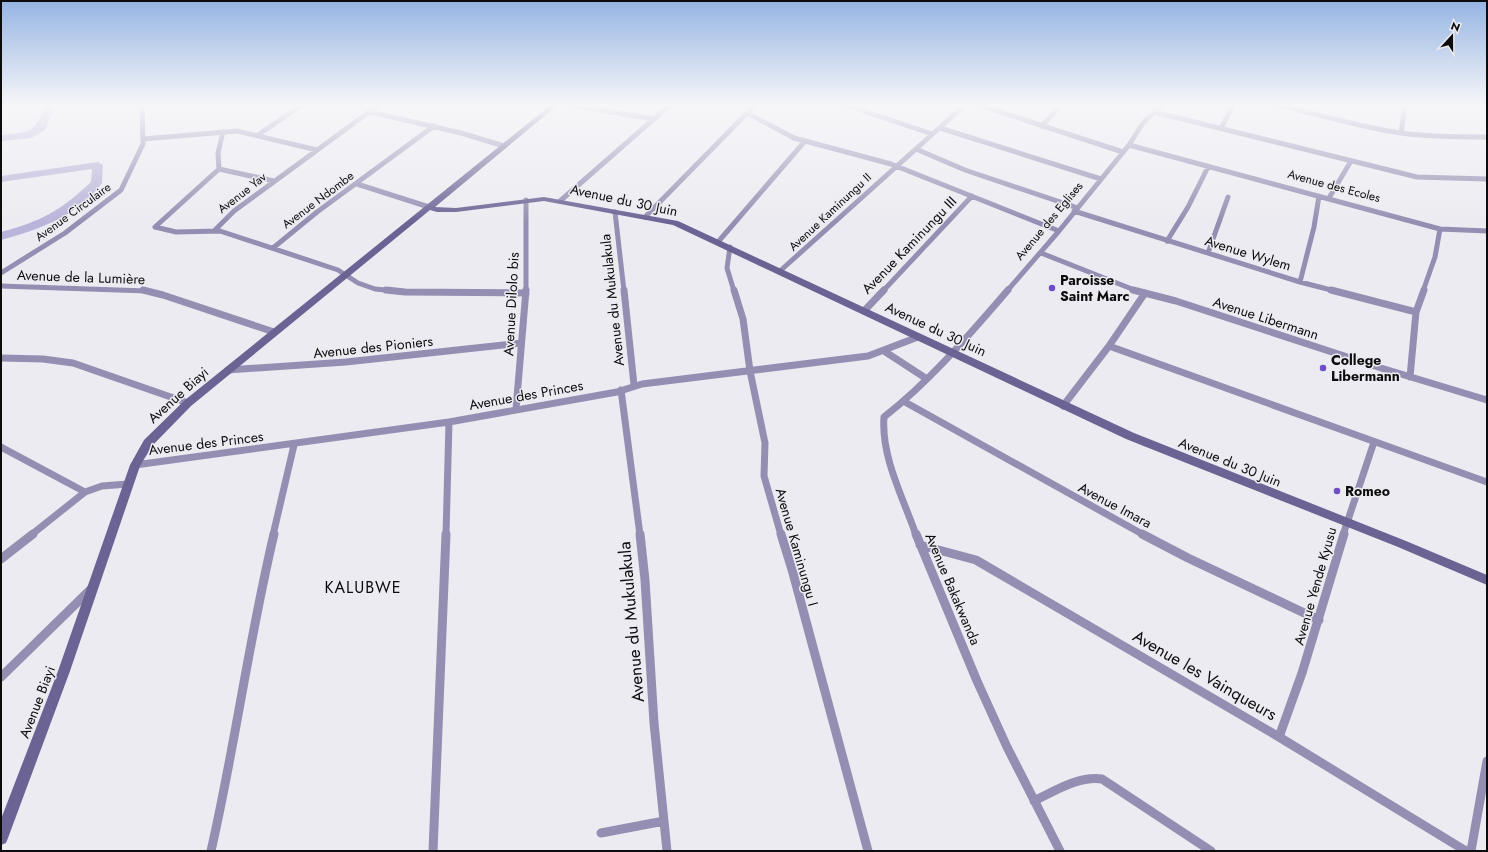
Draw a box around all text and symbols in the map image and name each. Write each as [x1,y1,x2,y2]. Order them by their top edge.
north arrow [1432,16,1472,56]
text: N [1449,18,1463,36]
street label: Avenue des Ecoles [1286,165,1382,207]
street label: Avenue Ndombe [278,167,358,233]
street label: Avenue Yav [214,168,271,218]
street label: Avenue Kaminungu II [785,169,875,255]
street label: Avenue Circulaire [31,178,115,246]
street label: Avenue des Eglises [1011,178,1087,264]
street label: Avenue du 30 Juin [568,179,680,221]
street label: Avenue Kaminungu III [857,192,961,298]
street label: Avenue Wylem [1202,230,1294,276]
street label: Avenue du Mukulakula [595,233,629,367]
street label: Avenue Dilolo bis [498,251,524,357]
street label: Avenue de la Lumière [17,265,145,289]
place label: Paroisse Saint Marc [1060,270,1129,306]
marker: Paroisse Saint Marc [1047,283,1057,293]
street label: Avenue Libermann [1211,291,1321,345]
street label: Avenue du 30 Juin [882,297,990,361]
street label: Avenue des Pioniers [312,331,434,363]
place label: College Libermann [1331,350,1400,386]
street label: Avenue Biayi [143,362,213,428]
marker: College Libermann [1318,363,1328,373]
street label: Avenue des Princes [467,375,585,415]
street label: Avenue des Princes [147,426,265,460]
street label: Avenue du 30 Juin [1176,432,1284,492]
street label: Avenue Imara [1075,477,1155,533]
place label: Romeo [1345,481,1390,501]
street label: Avenue Kaminungu I [771,486,823,608]
marker: Romeo [1332,486,1342,496]
street label: Avenue Yende Kyusu [1289,525,1341,647]
street label: Avenue Bakakwanda [920,530,986,648]
street label: Avenue du Mukulakula [612,541,650,703]
district label: KALUBWE [324,576,402,599]
street label: Avenue les Vainqueurs [1129,624,1282,726]
street label: Avenue Biayi [14,663,60,741]

